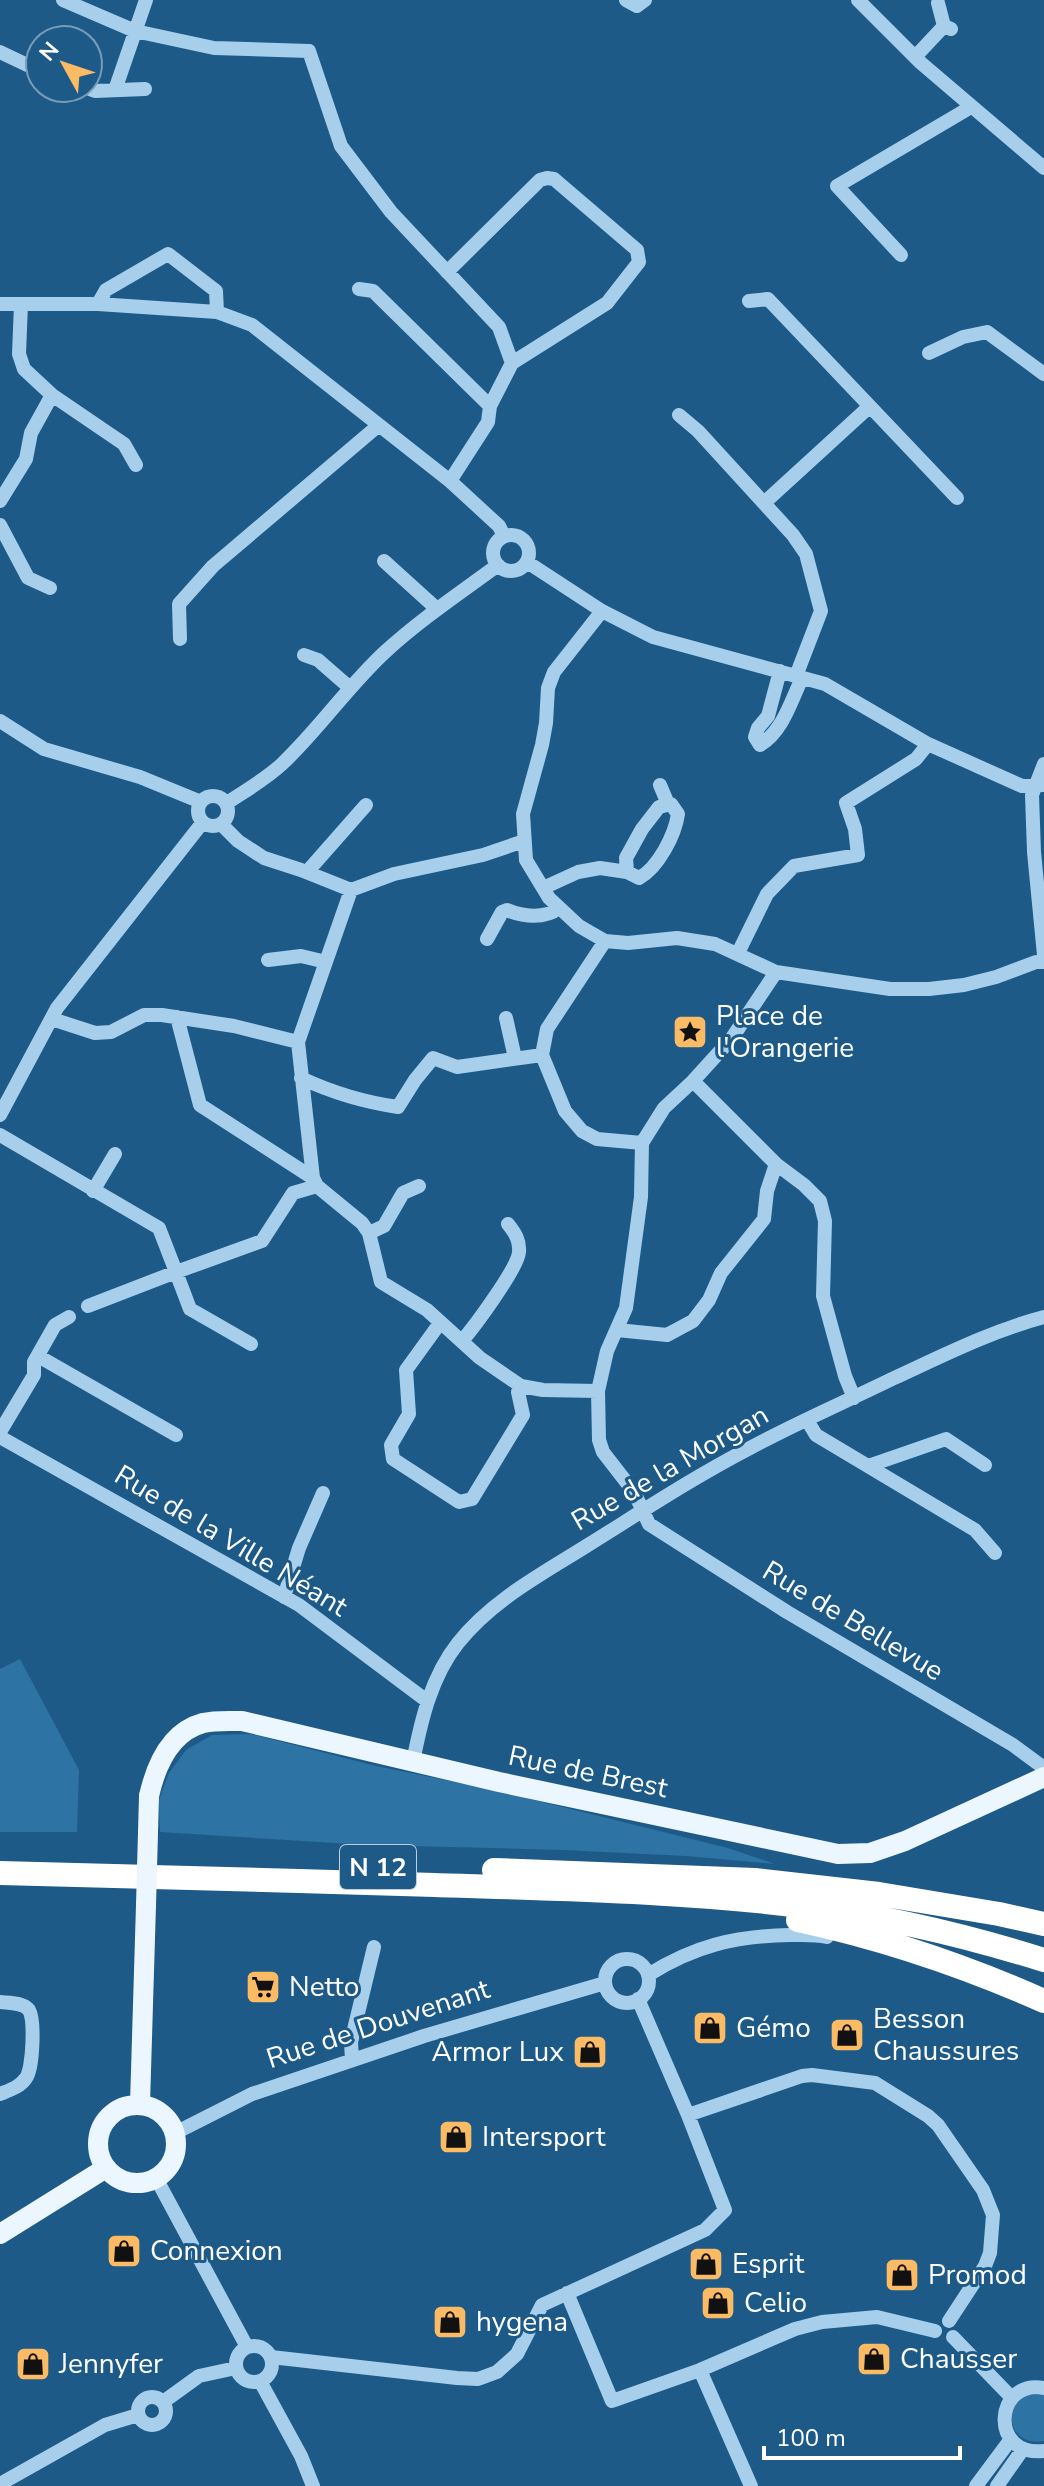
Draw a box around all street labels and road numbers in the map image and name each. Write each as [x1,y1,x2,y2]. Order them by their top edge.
street label: Rue de la Morgan [564,1396,776,1540]
street label: Rue de la Ville Néant [107,1456,355,1626]
street label: Rue de Bellevue [755,1552,951,1690]
street label: Rue de Brest [505,1737,671,1807]
road number: N 12 [340,1845,416,1889]
street label: Rue de Douvenant [262,1970,495,2078]

